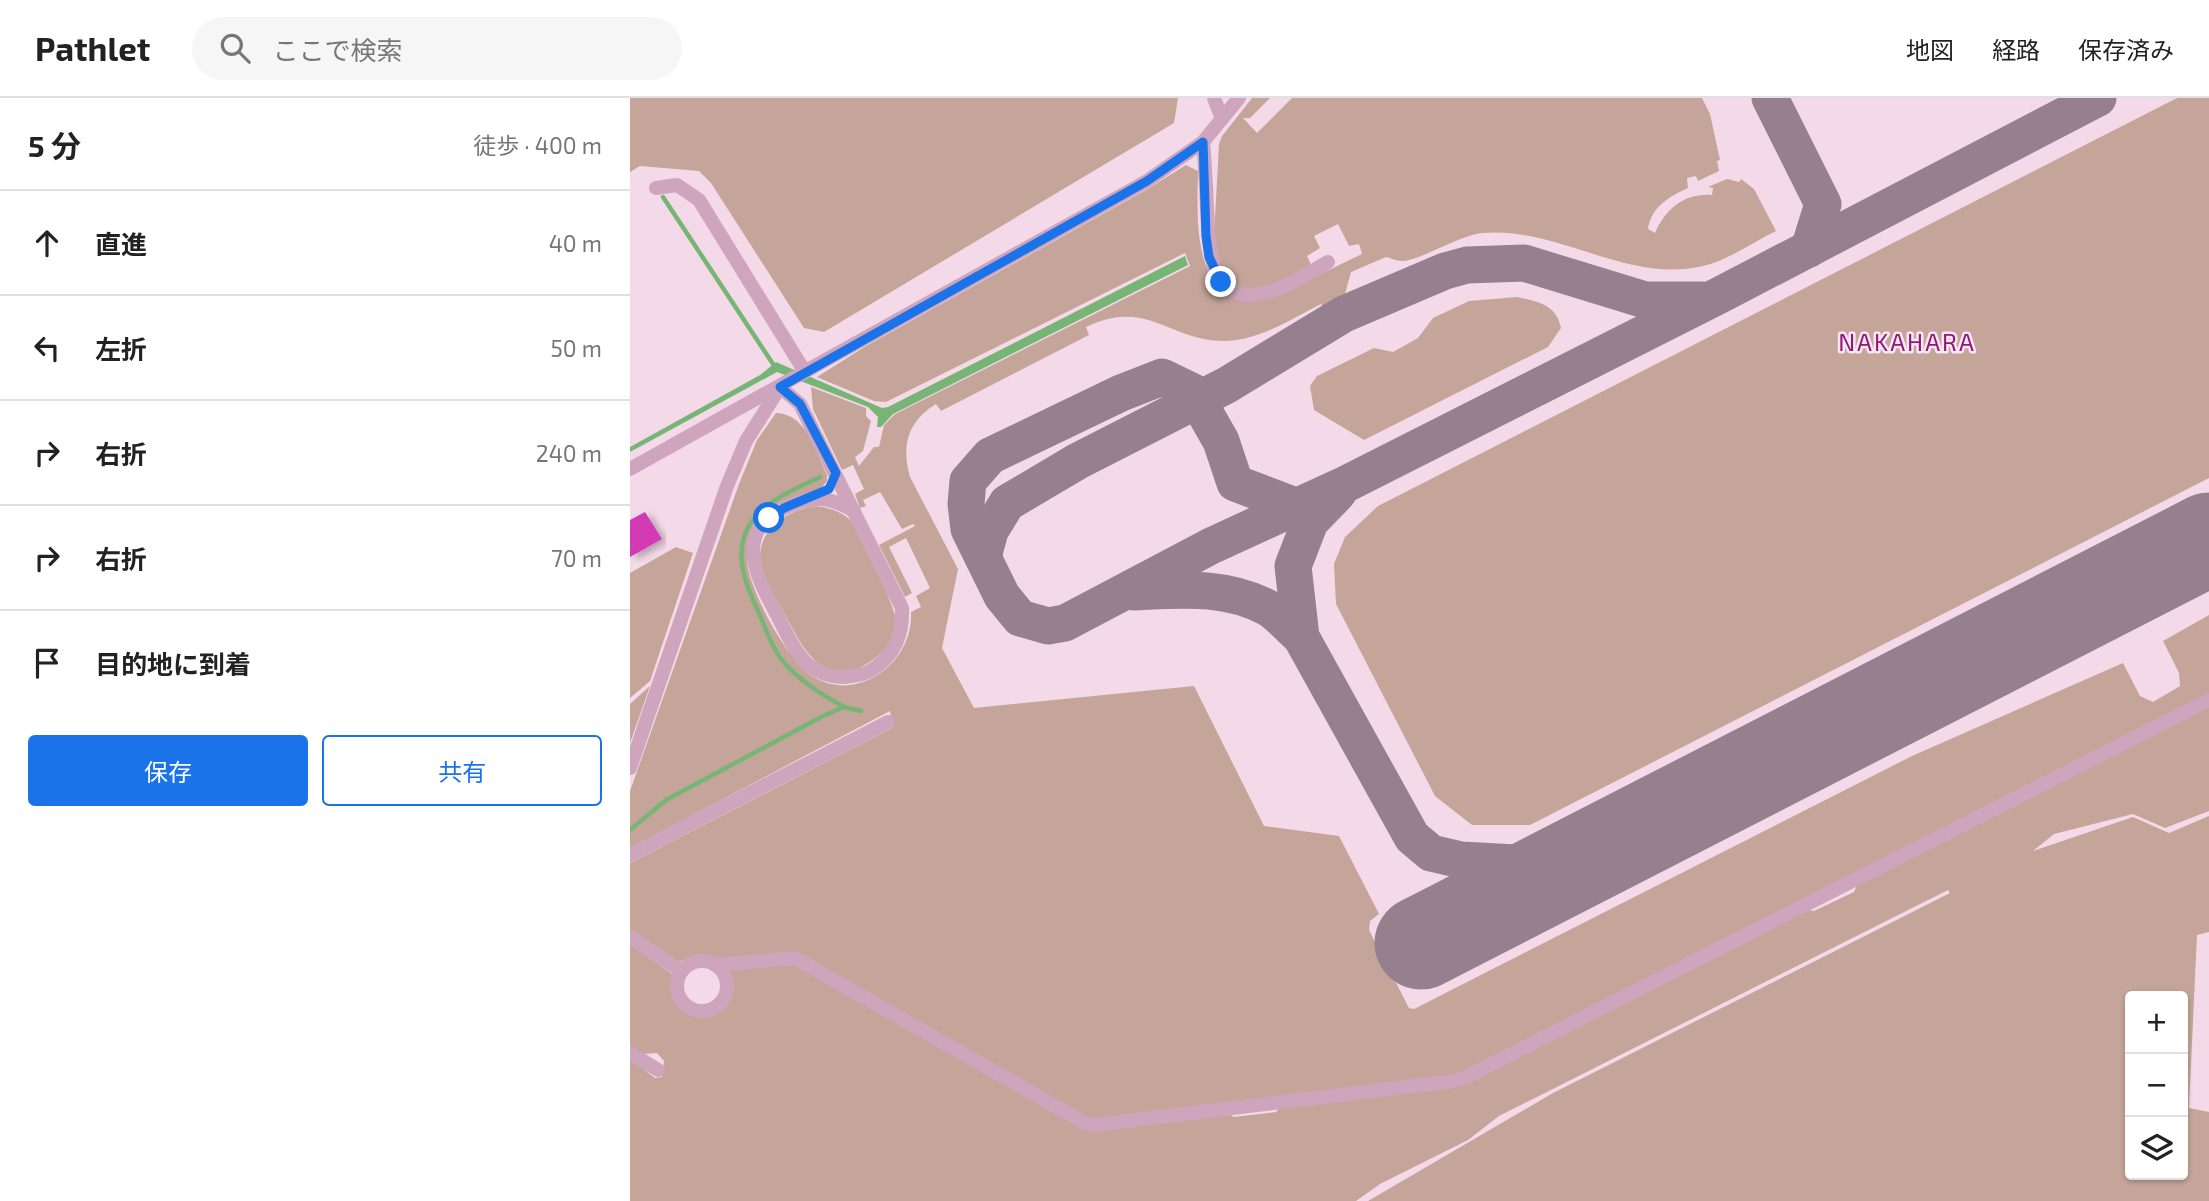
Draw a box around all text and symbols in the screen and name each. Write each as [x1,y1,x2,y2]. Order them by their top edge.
search box [192,17,682,80]
text: Pathlet [35,28,150,68]
icon: search [216,29,254,67]
text: ここで検索 [272,34,402,65]
text: 地図 [1906,35,1954,64]
text: 経路 [1992,35,2040,64]
text: 保存済み [2078,35,2174,64]
text: 5 分 [28,127,81,163]
text: 徒歩 · 400 m [473,131,602,159]
icon: ahead [28,224,66,262]
text: 直進 [95,228,147,259]
text: 40 m [549,229,602,257]
route end [1205,266,1236,297]
district label: NAKAHARA [1838,327,1976,356]
icon: left [28,329,66,367]
text: 左折 [95,333,147,364]
text: 50 m [551,334,602,362]
icon: right [28,434,66,472]
text: 右折 [95,438,147,469]
text: 240 m [536,439,602,467]
route start [753,502,784,533]
icon: right [28,539,66,577]
text: 右折 [95,543,147,574]
text: 70 m [551,544,602,572]
icon: arrive [28,644,66,682]
text: 目的地に到着 [95,648,251,679]
button: 保存 [28,735,308,806]
button: 共有 [322,735,602,806]
map controls [2125,991,2188,1180]
button: + [2125,991,2188,1054]
button: − [2125,1054,2188,1117]
button: layers [2125,1117,2188,1180]

